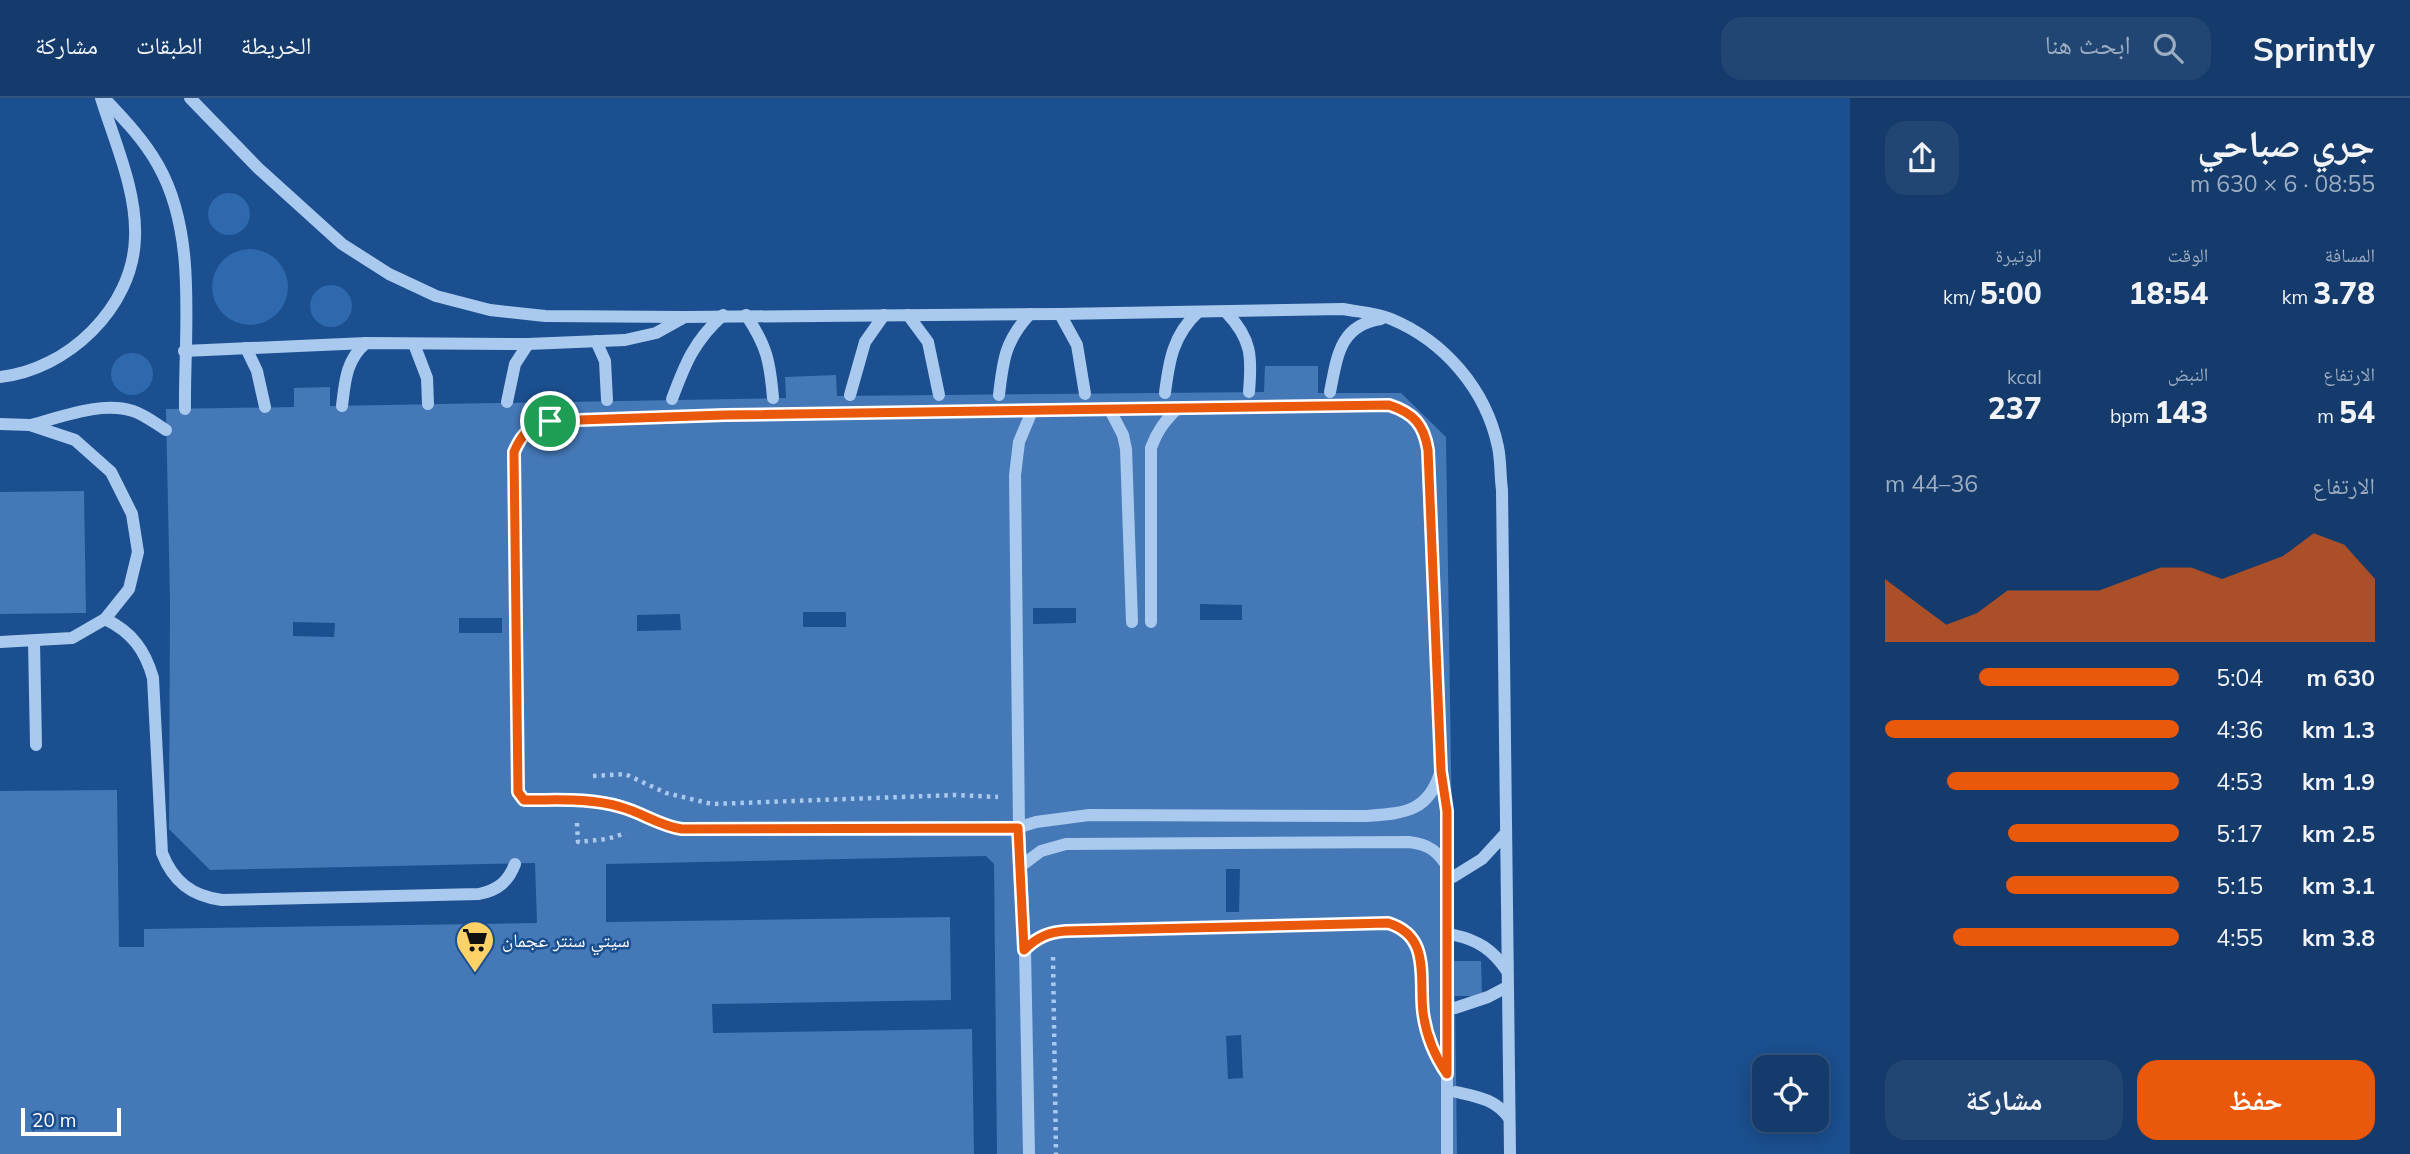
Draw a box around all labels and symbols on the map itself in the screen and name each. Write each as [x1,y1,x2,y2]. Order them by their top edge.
pin [520,391,580,451]
supermarket icon: سيتي سنتر عجمان [454,919,496,974]
place label: سيتي سنتر عجمان [502,928,630,956]
scale bar [21,1105,121,1137]

